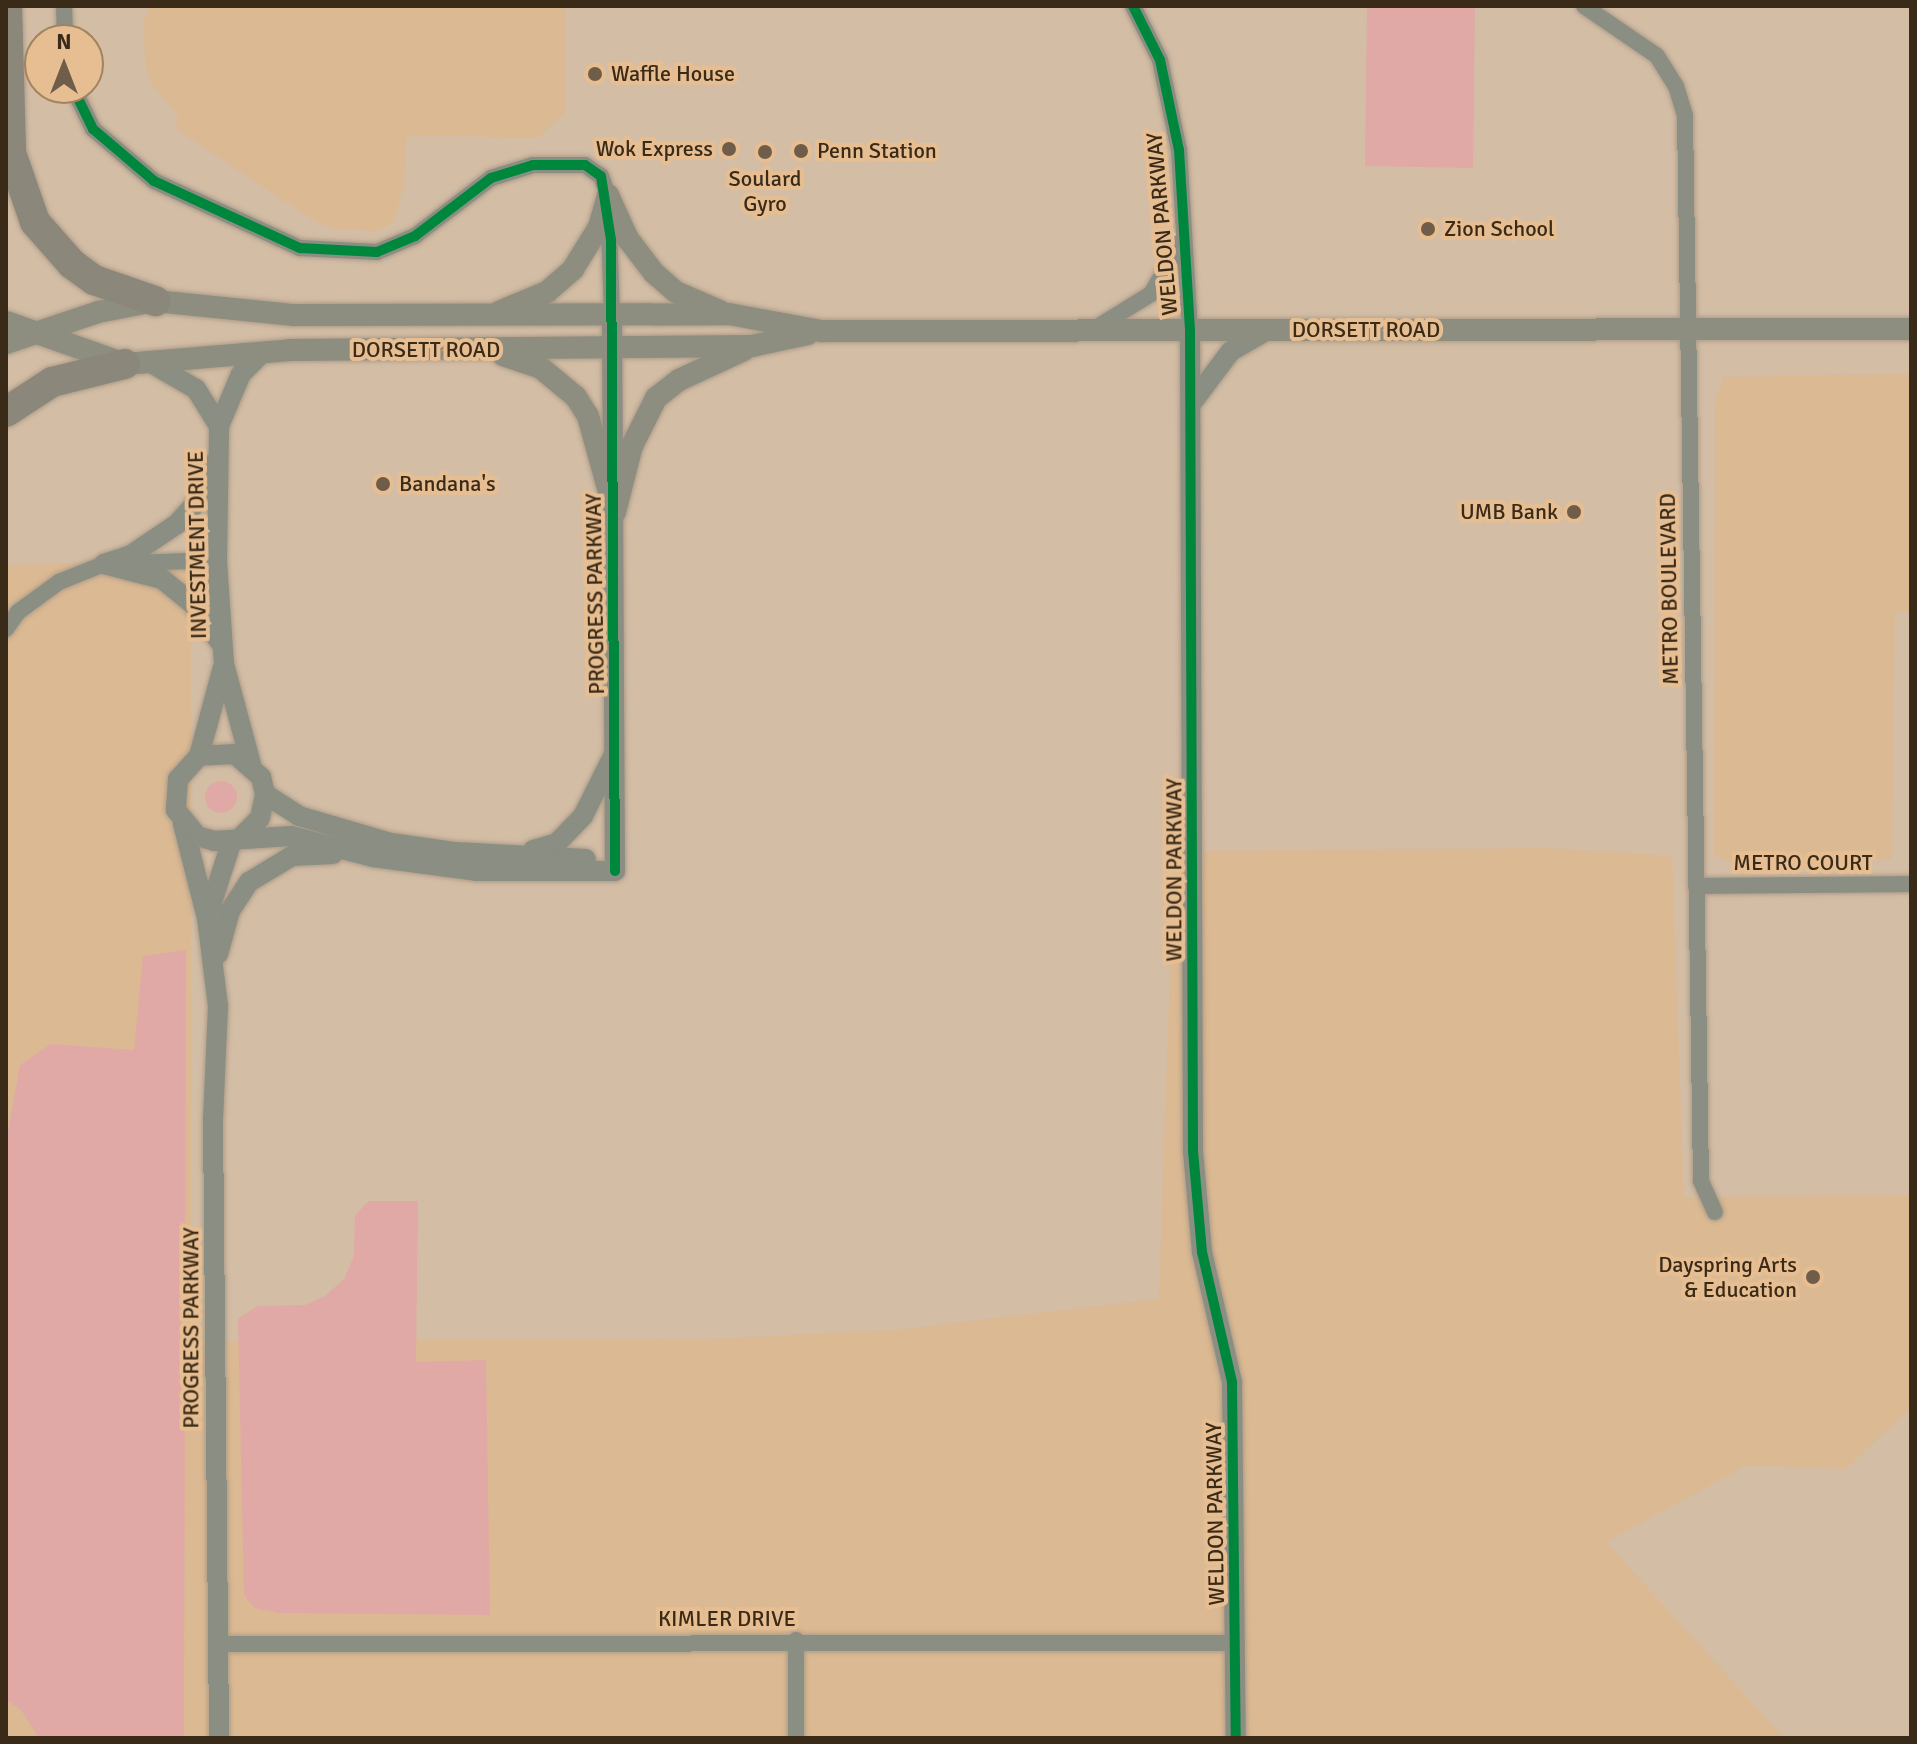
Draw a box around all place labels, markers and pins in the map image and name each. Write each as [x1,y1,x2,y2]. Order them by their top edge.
place label: Waffle House [611,61,735,87]
marker: Waffle House [586,65,604,83]
place label: Wok Express [596,136,713,162]
place label: Penn Station [817,138,937,164]
marker: Wok Express [720,140,738,158]
marker: Penn Station [792,142,810,160]
marker: Soulard Gyro [756,143,774,161]
place label: Soulard Gyro [729,165,801,216]
place label: Zion School [1444,216,1555,242]
marker: Zion School [1419,220,1437,238]
place label: Bandana's [399,471,496,497]
marker: Bandana's [374,475,392,493]
place label: UMB Bank [1460,499,1558,525]
marker: UMB Bank [1565,503,1583,521]
place label: Dayspring Arts & Education [1658,1251,1797,1302]
marker: Dayspring Arts & Education [1804,1268,1822,1286]

